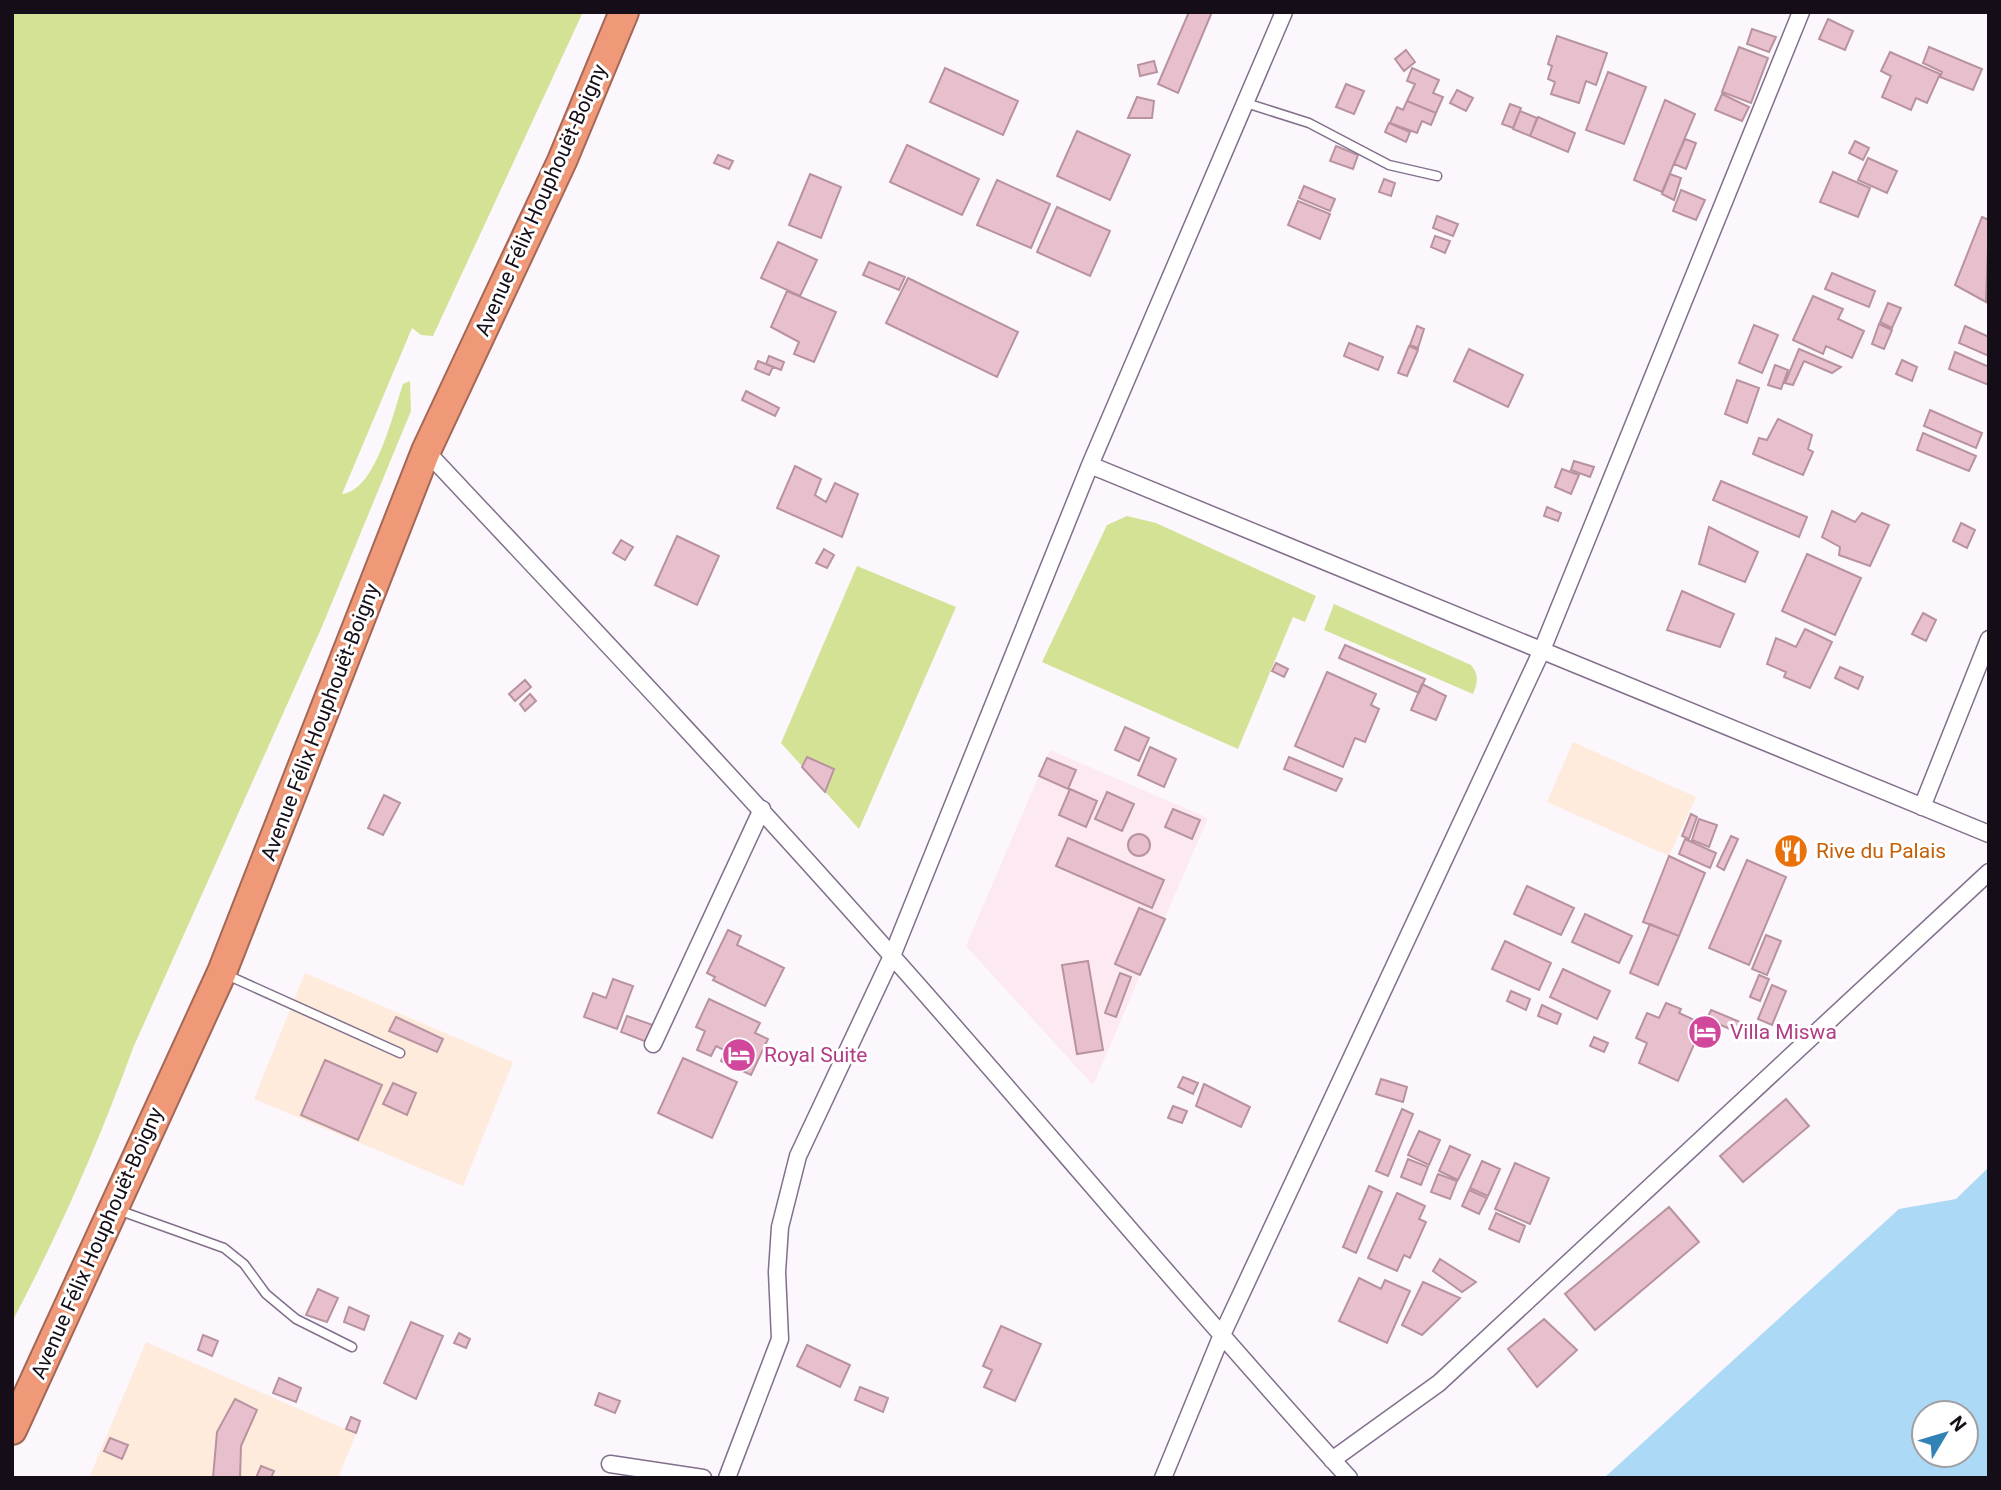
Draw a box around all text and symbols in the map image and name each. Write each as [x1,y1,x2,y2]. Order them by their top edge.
street label: Avenue Félix Houphouët-Boigny [470,60,612,340]
street label: Avenue Félix Houphouët-Boigny [256,580,384,864]
restaurant icon: Rive du Palais [1772,832,1810,870]
place label: Rive du Palais [1816,839,1946,863]
hotel icon: Villa Miswa [1686,1013,1724,1051]
place label: Villa Miswa [1730,1020,1837,1044]
hotel icon: Royal Suite [720,1036,758,1074]
place label: Royal Suite [764,1043,867,1067]
street label: Avenue Félix Houphouët-Boigny [26,1103,168,1383]
north arrow [1910,1399,1980,1469]
text: N [1945,1411,1971,1436]

